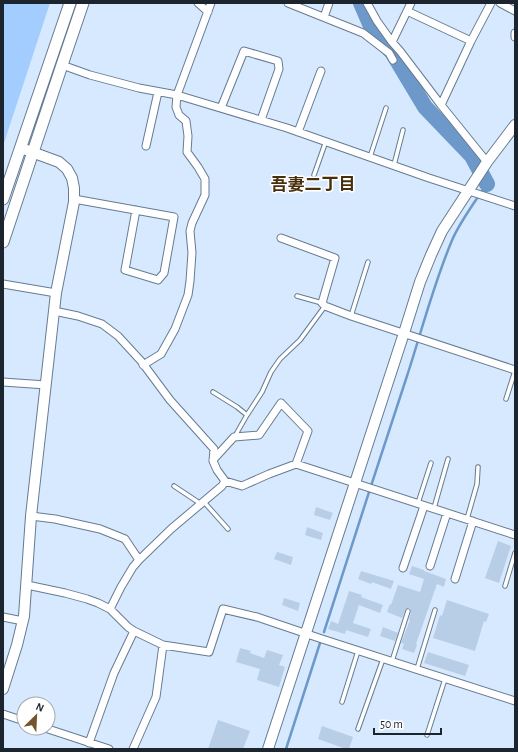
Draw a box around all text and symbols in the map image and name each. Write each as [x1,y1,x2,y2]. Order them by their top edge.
district label: 吾妻二丁目 [271,176,356,193]
north arrow [16,696,56,736]
text: N [34,701,46,714]
scale bar [374,710,441,736]
text: 50 m [380,718,403,730]

